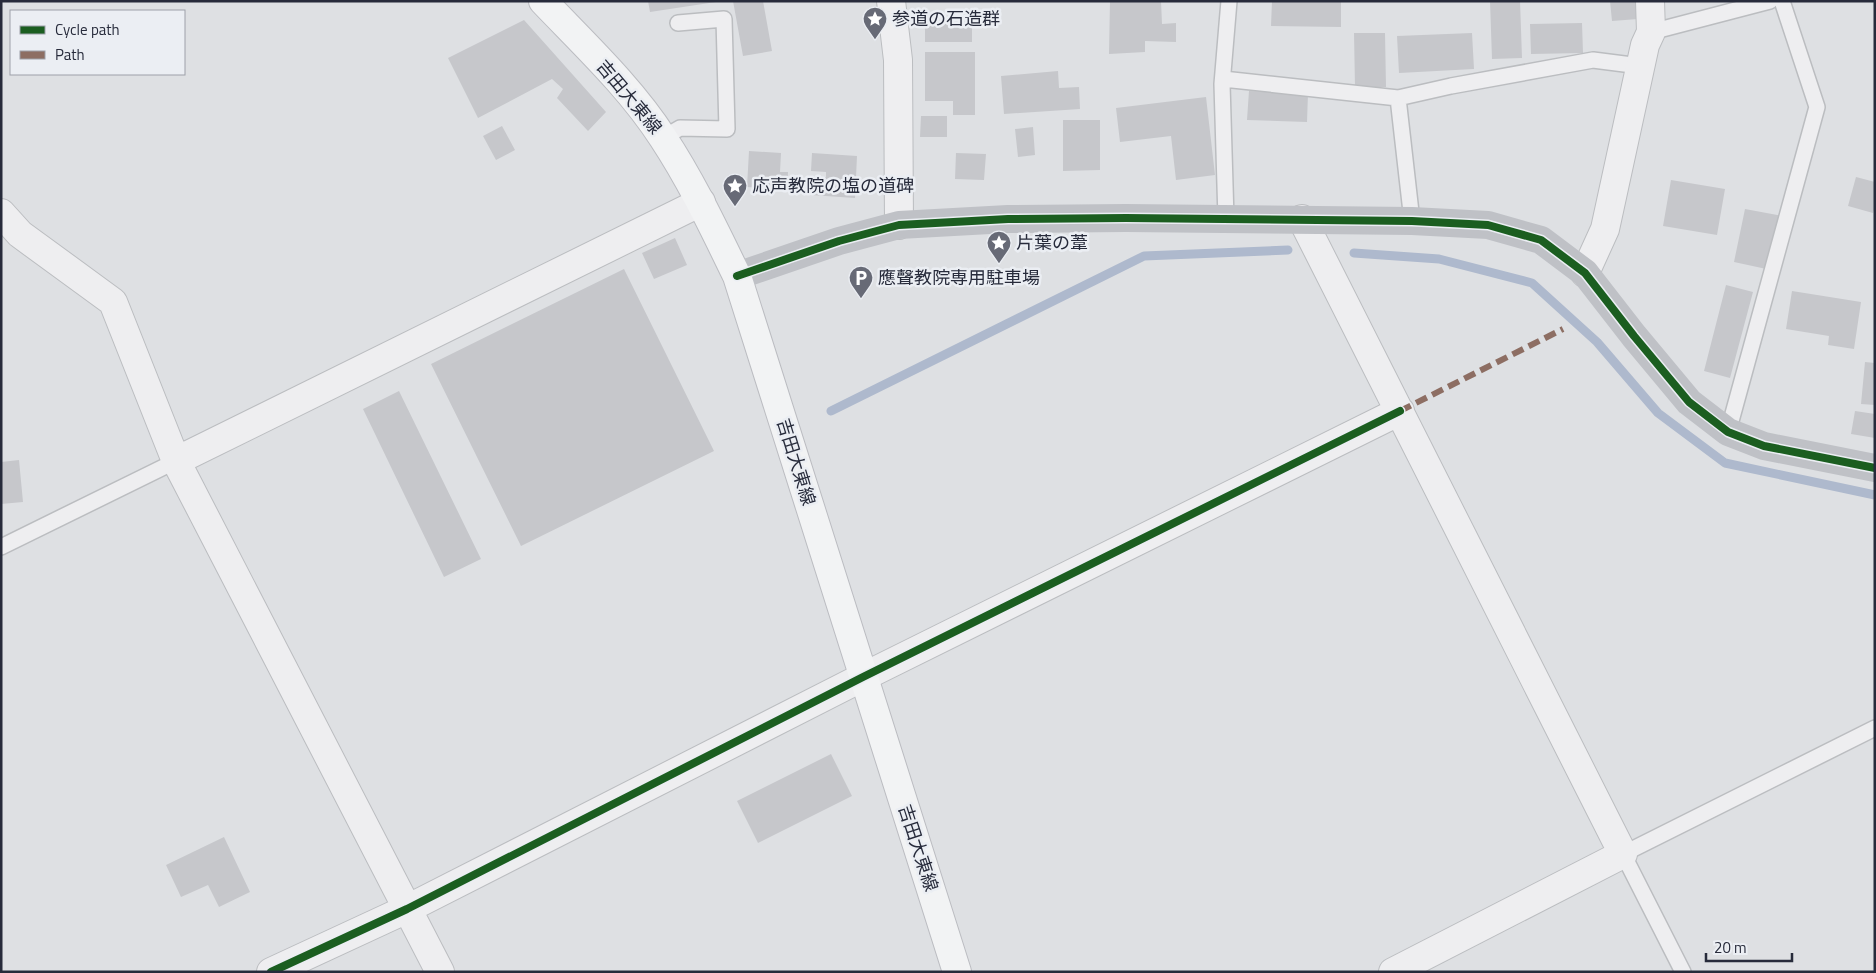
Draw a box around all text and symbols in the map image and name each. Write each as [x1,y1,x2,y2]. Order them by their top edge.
place label: 参道の石造群 [892,5,1000,32]
place icon: 参道の石造群 [862,6,888,40]
legend [10,10,185,75]
text: Cycle path [55,18,120,41]
text: Path [55,43,85,66]
street label: 吉田大東線 [590,54,669,140]
place label: 応声教院の塩の道碑 [752,172,914,199]
place icon: 応声教院の塩の道碑 [722,173,748,207]
place label: 片葉の葦 [1016,229,1088,256]
place icon: 片葉の葦 [986,230,1012,264]
place label: 應聲教院専用駐車場 [878,264,1040,291]
parking icon: 應聲教院専用駐車場 [848,265,874,299]
street label: 吉田大東線 [770,415,823,509]
street label: 吉田大東線 [892,801,945,895]
scale bar [1706,930,1792,962]
text: 20 m [1714,936,1747,959]

